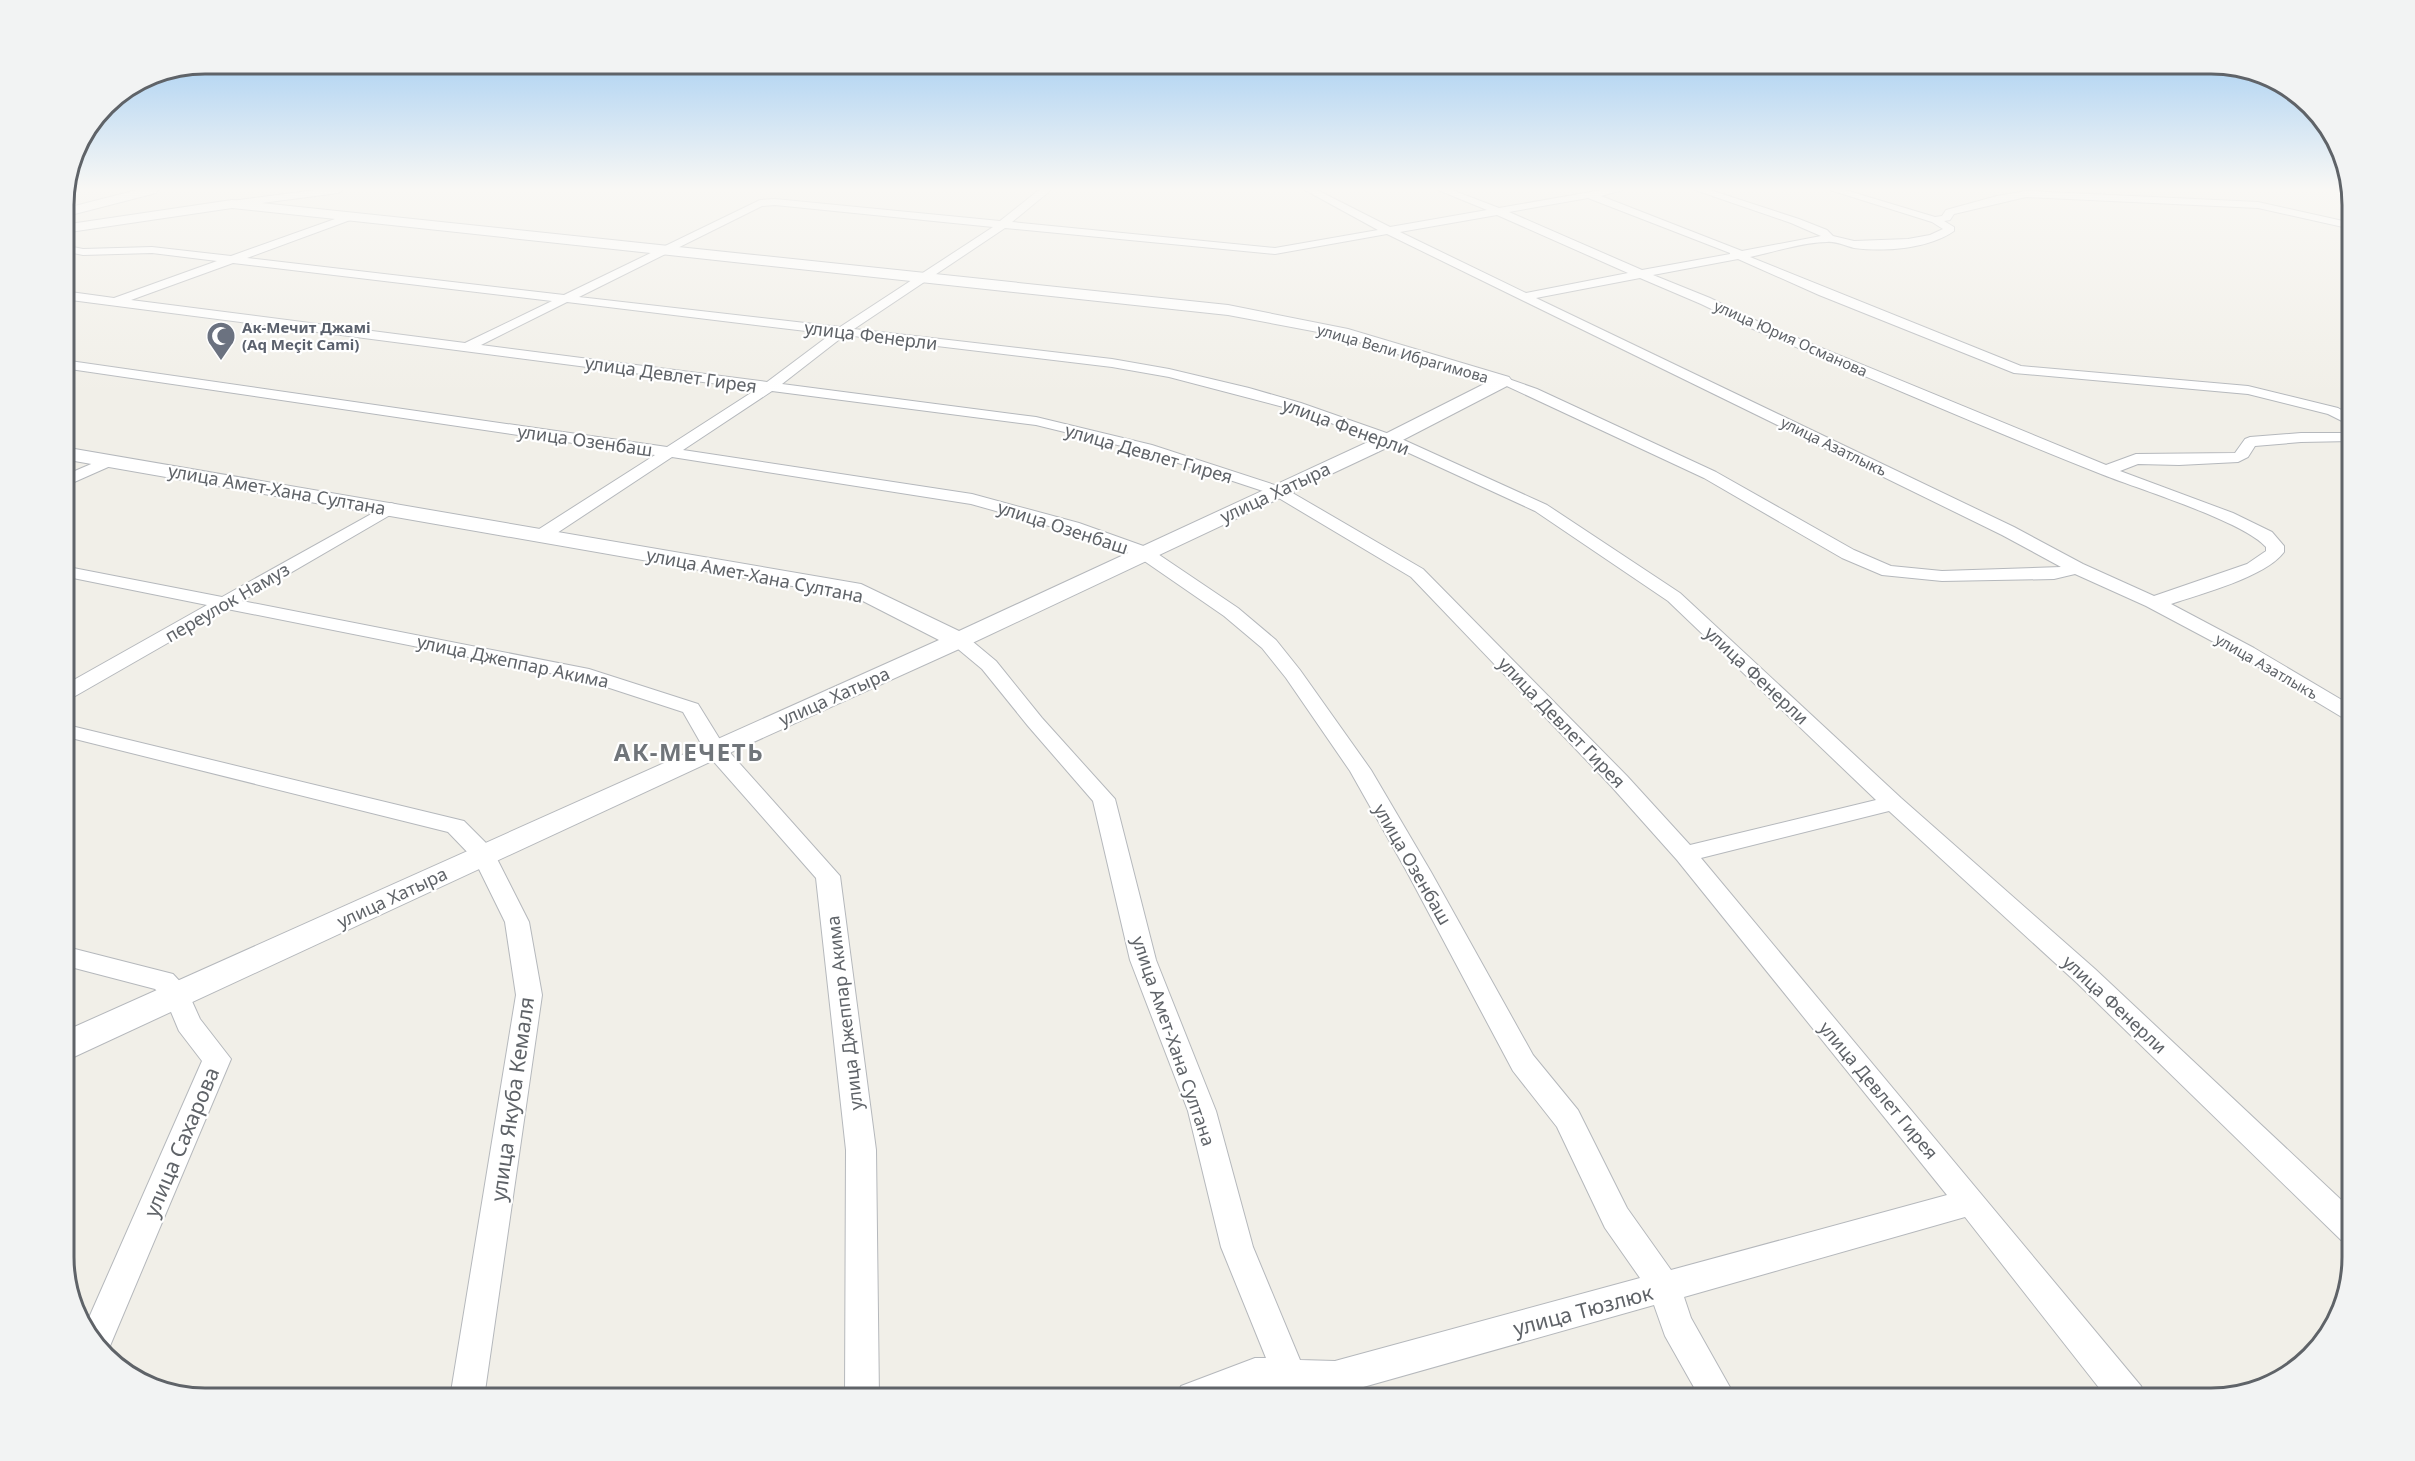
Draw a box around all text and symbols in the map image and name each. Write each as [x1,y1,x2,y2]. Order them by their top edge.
street label: улица Юрия Османова [1711,295,1871,381]
street label: улица Фенерли [803,315,939,355]
place label: Ак-Мечит Джамі (Aq Meçit Cami) [242,317,371,354]
street label: улица Вели Ибрагимова [1315,319,1491,387]
mosque icon: Ак-Мечит Джамі (Aq Meçit Cami) [205,320,237,362]
street label: улица Девлет Гирея [584,350,758,398]
street label: улица Фенерли [1279,392,1413,460]
street label: улица Азатлыкъ [1778,412,1890,480]
street label: улица Девлет Гирея [1062,418,1236,488]
street label: улица Озенбаш [516,419,654,461]
street label: улица Хатыра [1216,456,1334,528]
street label: улица Амет-Хана Султана [166,458,388,520]
street label: улица Озенбаш [995,495,1131,559]
street label: улица Амет-Хана Султана [645,542,865,608]
street label: переулок Намуз [160,557,294,647]
street label: улица Фенерли [1700,621,1814,729]
street label: улица Азатлыкъ [2212,628,2322,704]
street label: улица Джеппар Акима [415,629,611,693]
street label: улица Девлет Гирея [1493,651,1631,793]
street label: улица Хатыра [775,661,893,731]
district label: АК-МЕЧЕТЬ [614,735,764,768]
street label: улица Озенбаш [1369,799,1457,929]
street label: улица Хатыра [333,861,451,933]
street label: улица Джеппар Акима [820,914,868,1112]
street label: улица Амет-Хана Султана [1127,933,1221,1149]
street label: улица Фенерли [2058,950,2172,1058]
street label: улица Якуба Кемаля [484,995,540,1203]
street label: улица Девлет Гирея [1814,1016,1944,1164]
street label: улица Сахарова [137,1063,225,1221]
street label: улица Тюзлюк [1510,1278,1656,1342]

